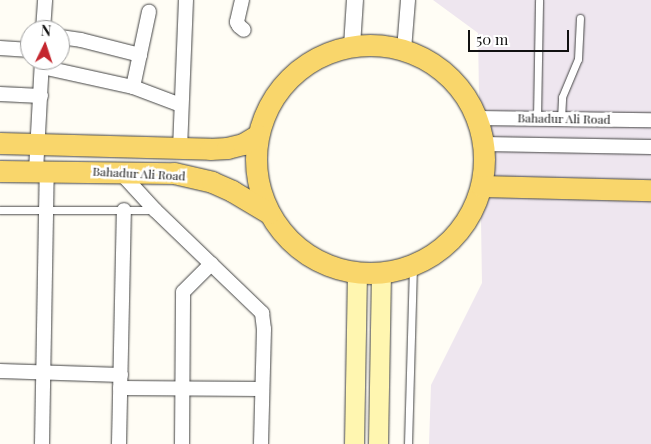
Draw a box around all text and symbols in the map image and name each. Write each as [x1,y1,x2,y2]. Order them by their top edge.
north arrow [20,20,70,70]
scale bar [471,20,572,52]
text: N [40,21,52,40]
text: 50 m [476,29,508,49]
street label: Bahadur Ali Road [517,111,611,127]
street label: Bahadur Ali Road [92,164,186,184]

